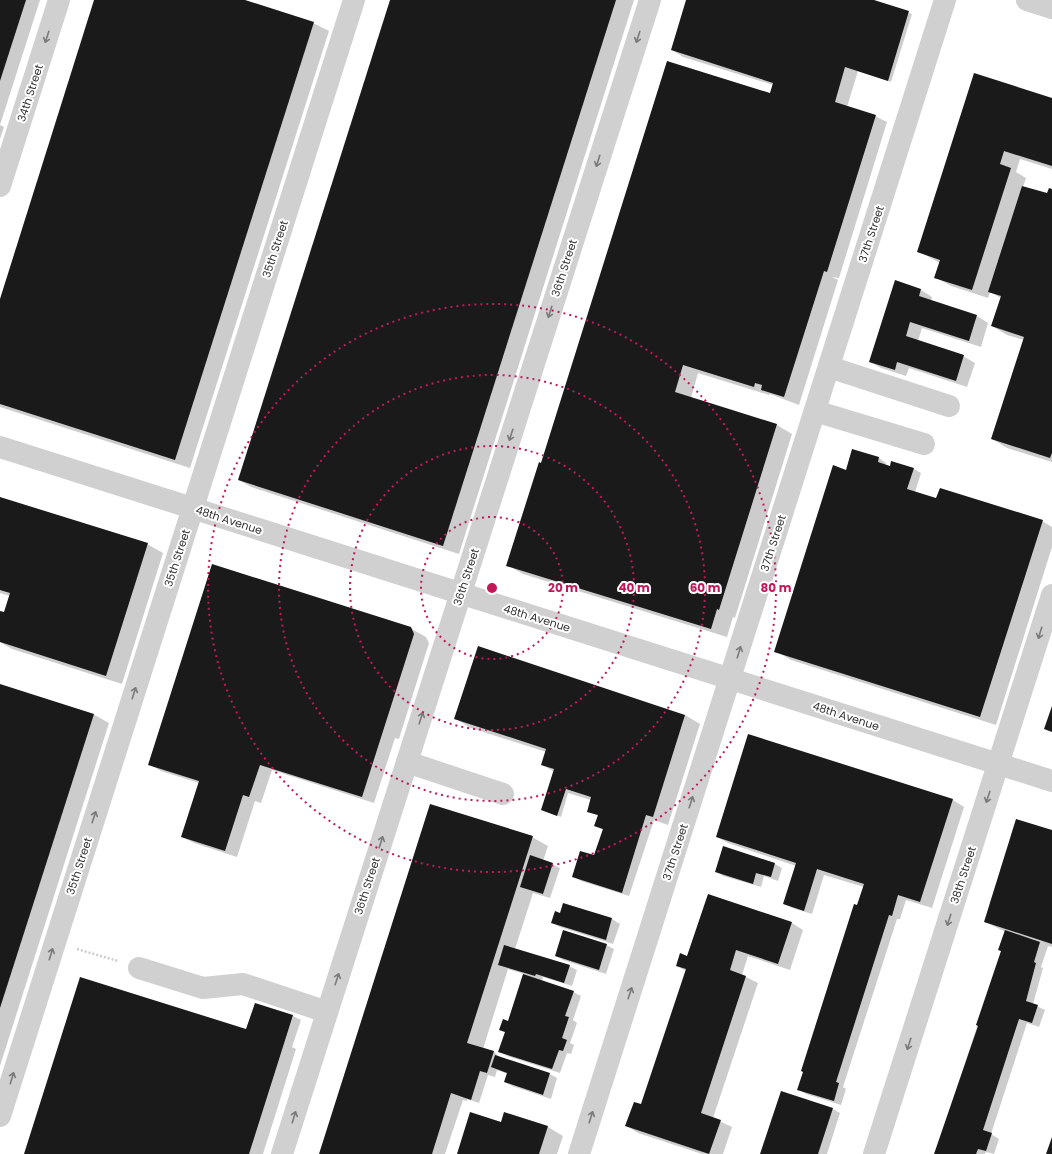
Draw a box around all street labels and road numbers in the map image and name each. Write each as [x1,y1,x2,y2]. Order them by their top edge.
street label: 34th Street [13,62,47,124]
street label: 37th Street [854,204,888,264]
street label: 35th Street [258,218,292,280]
street label: 36th Street [547,237,581,299]
street label: 48th Avenue [194,502,265,538]
street label: 37th Street [756,513,790,573]
street label: 35th Street [160,527,194,589]
street label: 36th Street [449,546,483,608]
street label: 48th Avenue [502,600,573,636]
street label: 48th Avenue [811,698,882,734]
street label: 37th Street [658,822,692,882]
street label: 35th Street [62,835,96,897]
street label: 38th Street [946,844,980,906]
street label: 36th Street [350,855,384,917]

